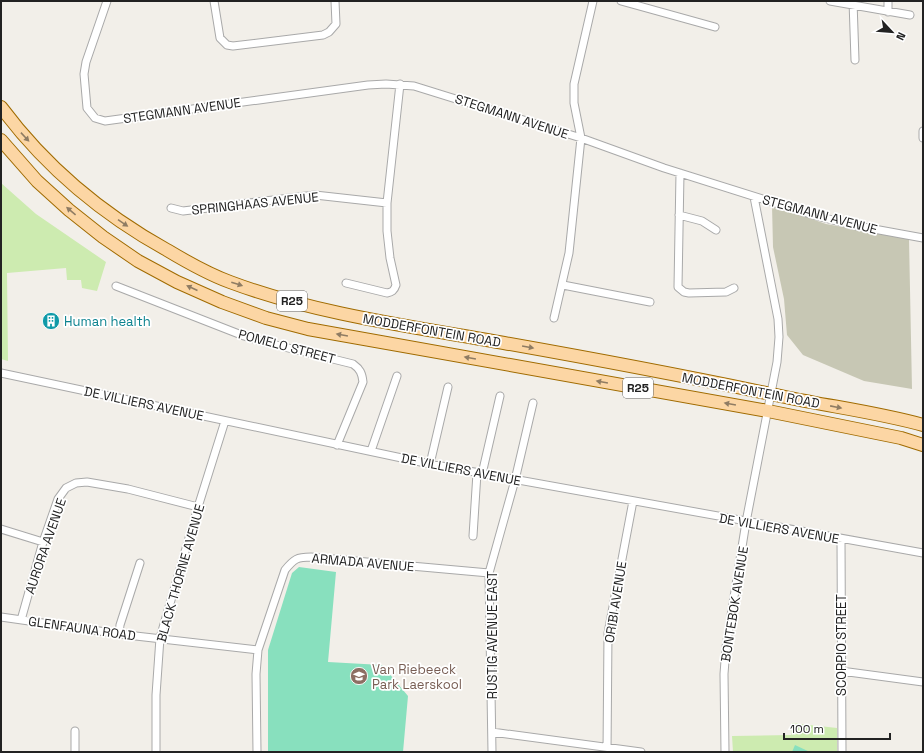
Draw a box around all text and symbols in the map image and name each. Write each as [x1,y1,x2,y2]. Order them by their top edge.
north arrow [872,12,912,52]
text: N [893,30,909,43]
street label: STEGMANN AVENUE [453,90,571,143]
street label: STEGMANN AVENUE [122,94,242,127]
one-way arrow [20,132,30,142]
street label: SPRINGHAAS AVENUE [191,188,320,219]
street label: STEGMANN AVENUE [760,191,879,238]
one-way arrow [66,207,77,216]
one-way arrow [118,219,128,227]
one-way arrow [231,281,243,287]
one-way arrow [186,285,198,291]
road number: R25 [277,291,307,311]
street label: MODDERFONTEIN ROAD [361,310,502,351]
building icon: Human health [41,311,61,331]
place label: Human health [64,313,151,330]
street label: POMELO STREET [237,325,338,368]
one-way arrow [336,332,349,338]
one-way arrow [522,344,534,350]
one-way arrow [464,355,476,361]
street label: MODDERFONTEIN ROAD [681,369,821,412]
road number: R25 [623,378,653,398]
one-way arrow [595,379,608,385]
street label: DE VILLIERS AVENUE [83,383,205,424]
one-way arrow [723,401,736,407]
one-way arrow [830,404,843,410]
street label: DE VILLIERS AVENUE [399,450,522,489]
street label: AURORA AVENUE [21,496,70,596]
street label: BLACK THORNE AVENUE [153,502,208,644]
street label: DE VILLIERS AVENUE [717,510,840,547]
street label: BONTEBOK AVENUE [717,545,752,663]
street label: ARMADA AVENUE [311,550,415,575]
street label: ORIBI AVENUE [601,560,630,644]
street label: RUSTIG AVENUE EAST [484,570,501,699]
street label: SCORPIO STREET [833,594,850,696]
street label: GLENFAUNA ROAD [27,613,137,644]
place label: Van Riebeeck Park Laerskool [372,661,462,693]
school or university icon: Van Riebeeck Park Laerskool [349,666,369,686]
scale bar [784,715,890,741]
text: 100 m [790,721,824,737]

